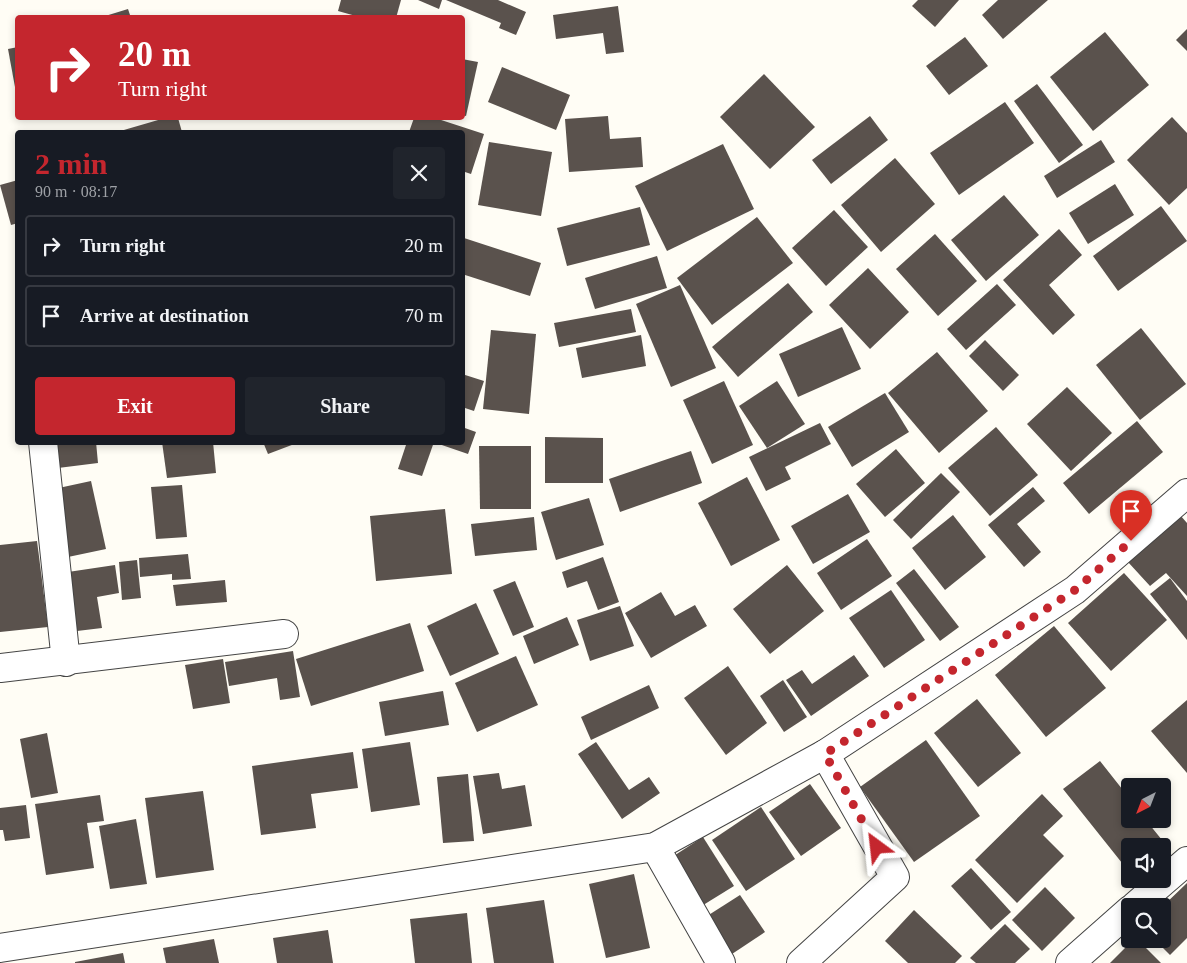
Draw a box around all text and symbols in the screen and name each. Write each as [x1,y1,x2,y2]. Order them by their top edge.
icon: right [35,35,100,100]
text: 20 m [118,35,191,74]
text: Turn right [118,76,207,101]
text: 2 min [35,147,108,180]
button: close [393,147,445,199]
text: 90 m · 08:17 [35,183,117,200]
icon: right [37,232,65,260]
text: Turn right [80,235,165,256]
text: 20 m [404,235,443,256]
icon: arrive [37,302,65,330]
text: Arrive at destination [80,305,249,326]
text: 70 m [404,305,443,326]
button: Exit [35,377,235,435]
button: Share [245,377,445,435]
pin [1110,490,1152,541]
icon: arrive [1117,497,1145,525]
north arrow [1121,778,1171,828]
map controls [1121,778,1171,948]
position arrow [850,820,902,872]
button: sound [1121,838,1171,888]
button: search [1121,898,1171,948]

